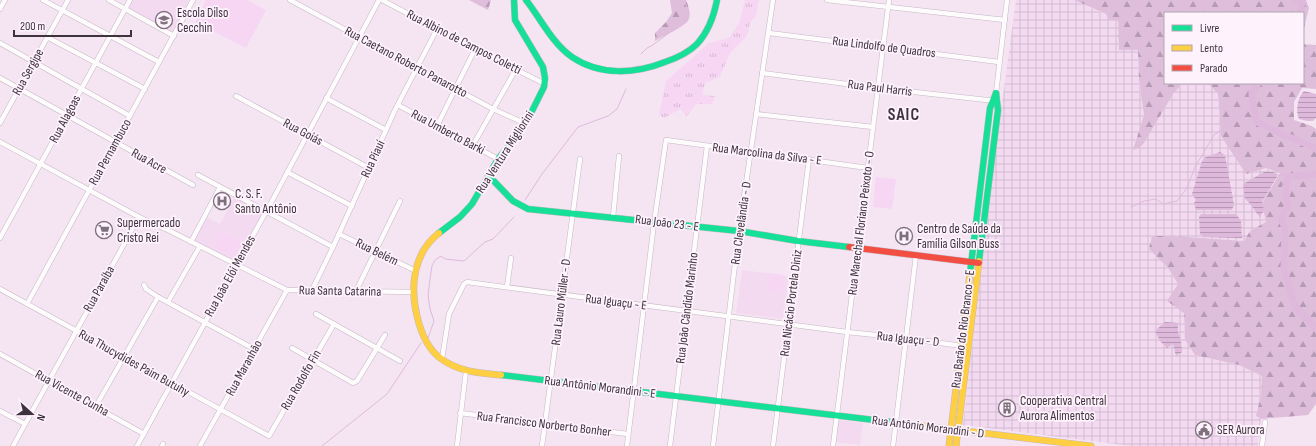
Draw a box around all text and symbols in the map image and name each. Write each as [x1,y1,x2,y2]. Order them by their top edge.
place label: Escola Dilso Cecchin [177,5,228,36]
street label: Rua Albino de Campos Coletti [404,6,524,78]
school or university icon: Escola Dilso Cecchin [154,10,174,30]
scale bar [14,12,131,38]
legend [1164,12,1304,84]
text: 200 m [20,19,46,34]
text: Livre [1200,21,1220,36]
street label: Rua Caetano Roberto Panarotto [342,23,470,101]
street label: Rua Lindolfo de Quadros [831,33,937,61]
text: Lento [1200,41,1223,56]
street label: Rua Sergipe [9,46,47,98]
text: Parado [1200,61,1227,76]
street label: Rua Paul Harris [847,76,914,100]
street label: Rua Alagoas [46,92,84,146]
district label: SAIC [888,105,920,125]
street label: Rua Umberto Barki [408,106,488,158]
street label: Rua Ventura Migliorini [472,108,538,196]
street label: Rua Goiás [280,115,326,149]
street label: Rua Pernambuco [85,116,135,188]
street label: Rua Piauí [357,137,389,180]
street label: Rua Marcolina da Silva - E [711,139,823,169]
street label: Rua Acre [128,145,170,177]
street label: Rua Marechal Floriano Peixoto - O [844,150,878,296]
street label: Rua Clevelândia - D [727,180,755,266]
place label: C. S. F. Santo Antônio [235,186,297,217]
hospital icon: C. S. F. Santo Antônio [212,191,232,211]
street label: Rua João 23 - E [634,211,700,235]
place label: Supermercado Cristo Rei [117,215,180,246]
supermarket icon: Supermercado Cristo Rei [94,220,114,240]
place label: Centro de Saúde da Família Gilson Buss [917,221,1001,252]
hospital icon: Centro de Saúde da Família Gilson Buss [894,226,914,246]
street label: Rua João Elói Mendes [201,232,259,319]
street label: Rua Belém [353,235,401,269]
street label: Rua Nicácio Portela Diniz [777,248,806,357]
street label: Rua João Cândido Marinho [672,252,702,364]
street label: Rua Lauro Müller - D [548,258,574,346]
street label: Rua Paraíba [80,263,118,315]
street label: Rua Barão do Rio Branco - E [948,269,978,389]
street label: Rua Santa Catarina [299,282,381,300]
street label: Rua Iguaçu - E [584,290,648,314]
street label: Rua Thucydides Paim Butuhy [76,326,192,400]
street label: Rua Iguaçu - D [876,328,940,350]
street label: Rua Maranhão [222,337,266,399]
street label: Rua Rodolfo Fin [277,347,325,413]
street label: Rua Vicente Cunha [32,366,112,420]
street label: Rua Antônio Morandini - E [543,372,657,402]
place label: Cooperativa Central Aurora Alimentos [1019,393,1106,424]
north arrow [12,394,52,434]
building icon: Cooperativa Central Aurora Alimentos [997,398,1017,418]
street label: Rua Francisco Norberto Bonher [476,408,612,440]
text: N [34,412,48,423]
street label: Rua Antônio Morandini - D [871,412,985,442]
public building icon: SER Aurora [1194,420,1214,440]
place label: SER Aurora [1217,422,1264,438]

